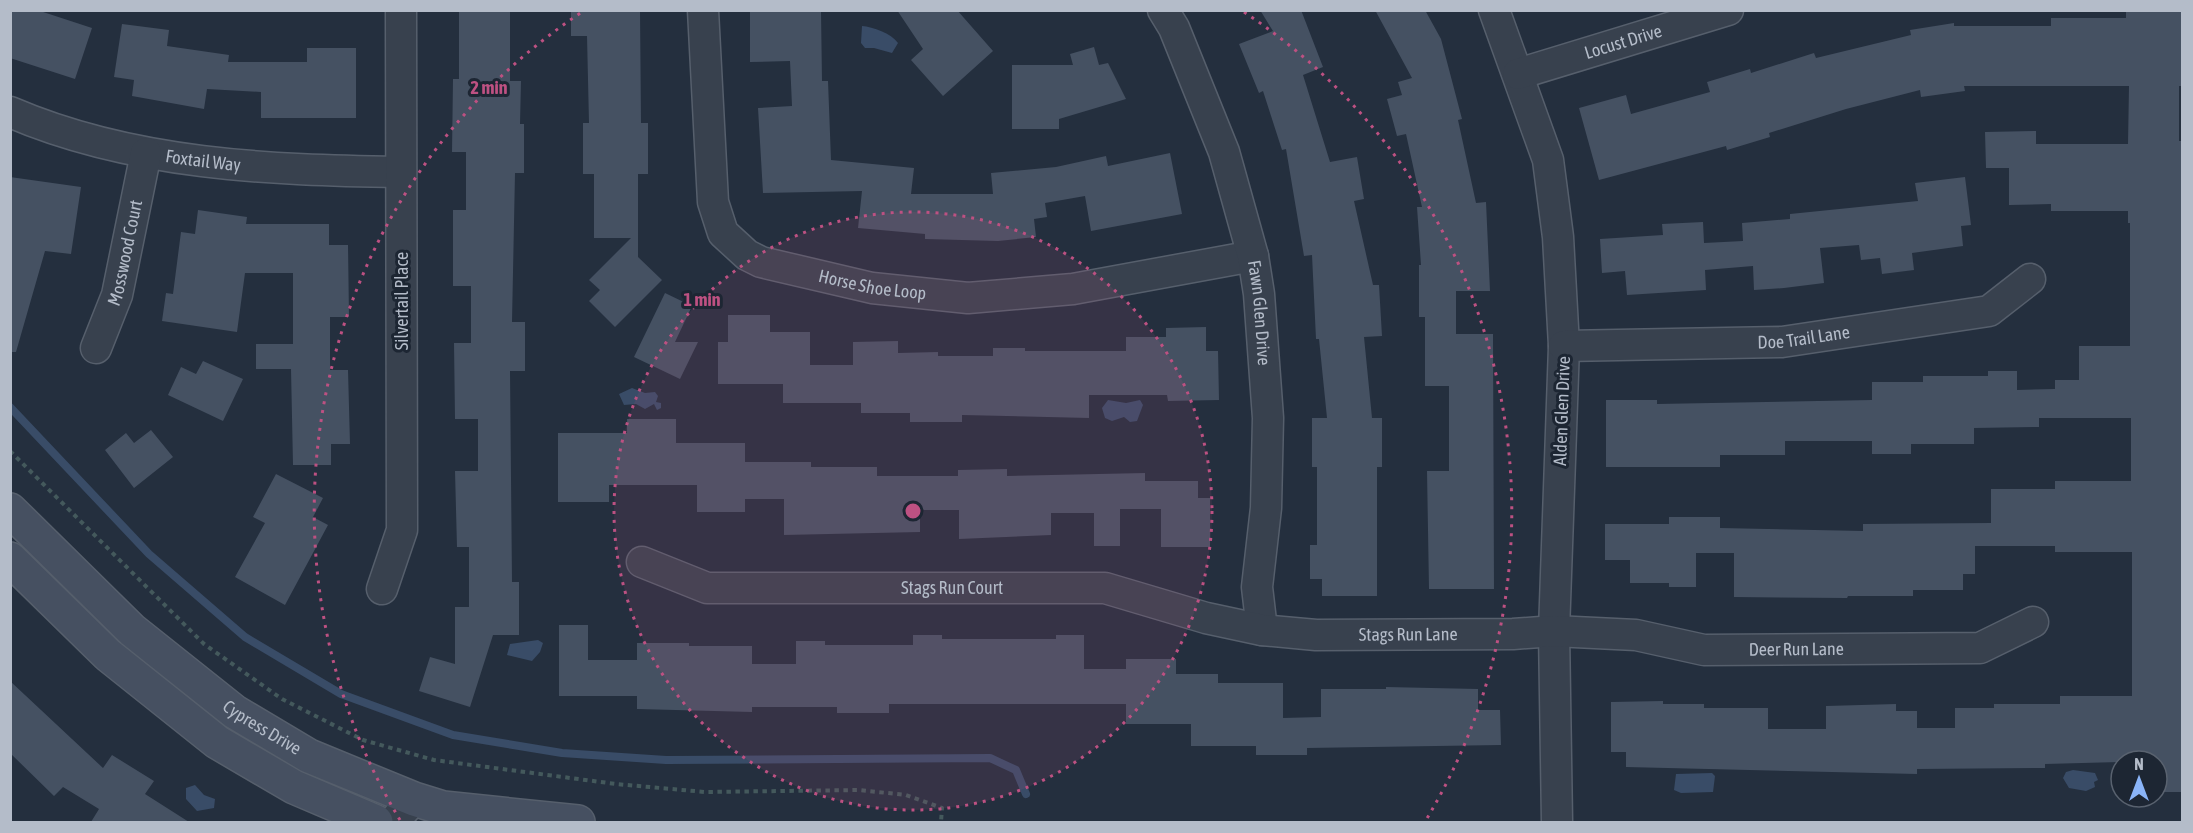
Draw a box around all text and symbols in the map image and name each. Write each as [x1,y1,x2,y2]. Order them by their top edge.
street label: Locust Drive [1582,20,1664,63]
text: 2 min [471,77,508,98]
street label: Foxtail Way [164,145,242,175]
street label: Mosswood Court [103,198,146,309]
street label: Silvertail Place [391,252,412,350]
street label: Fawn Glen Drive [1244,259,1275,366]
street label: Horse Shoe Loop [817,265,927,304]
text: 1 min [684,289,721,310]
street label: Doe Trail Lane [1757,321,1851,352]
street label: Alden Glen Drive [1549,356,1574,466]
centre of rings [903,501,923,521]
street label: Stags Run Court [901,577,1003,598]
street label: Stags Run Lane [1359,623,1458,645]
street label: Deer Run Lane [1749,638,1844,660]
street label: Cypress Drive [219,696,305,759]
north arrow [2109,749,2169,809]
text: N [2134,755,2144,773]

